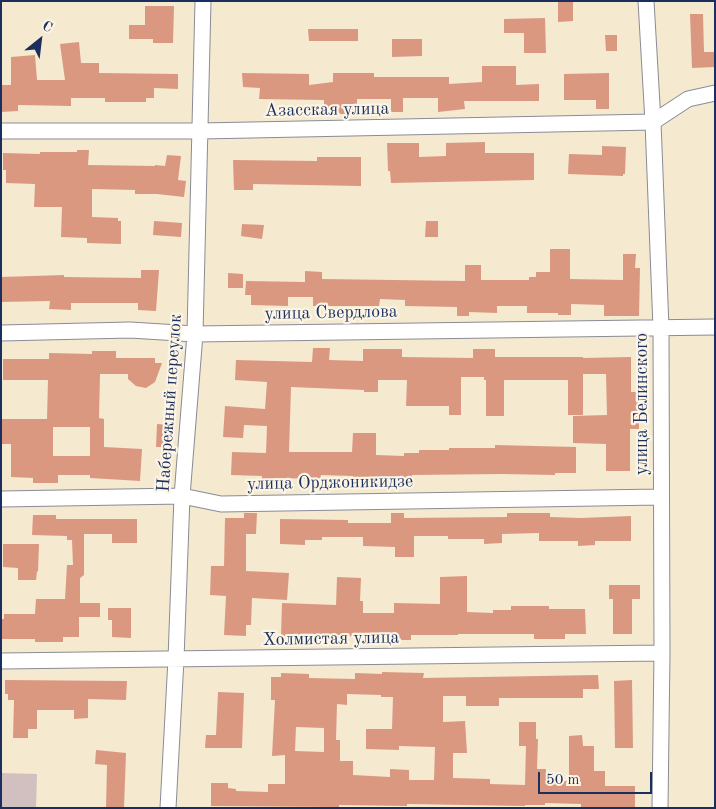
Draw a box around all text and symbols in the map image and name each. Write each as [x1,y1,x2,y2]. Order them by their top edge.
north arrow [15,15,65,65]
text: С [40,19,55,35]
street label: Азасская улица [265,98,389,122]
street label: улица Свердлова [264,301,398,325]
street label: Набережный переулок [153,313,187,493]
street label: улица Белинского [631,333,653,475]
street label: улица Орджоникидзе [247,471,413,495]
street label: Холмистая улица [262,627,400,651]
scale bar [541,762,655,794]
text: 50 m [546,773,580,788]

